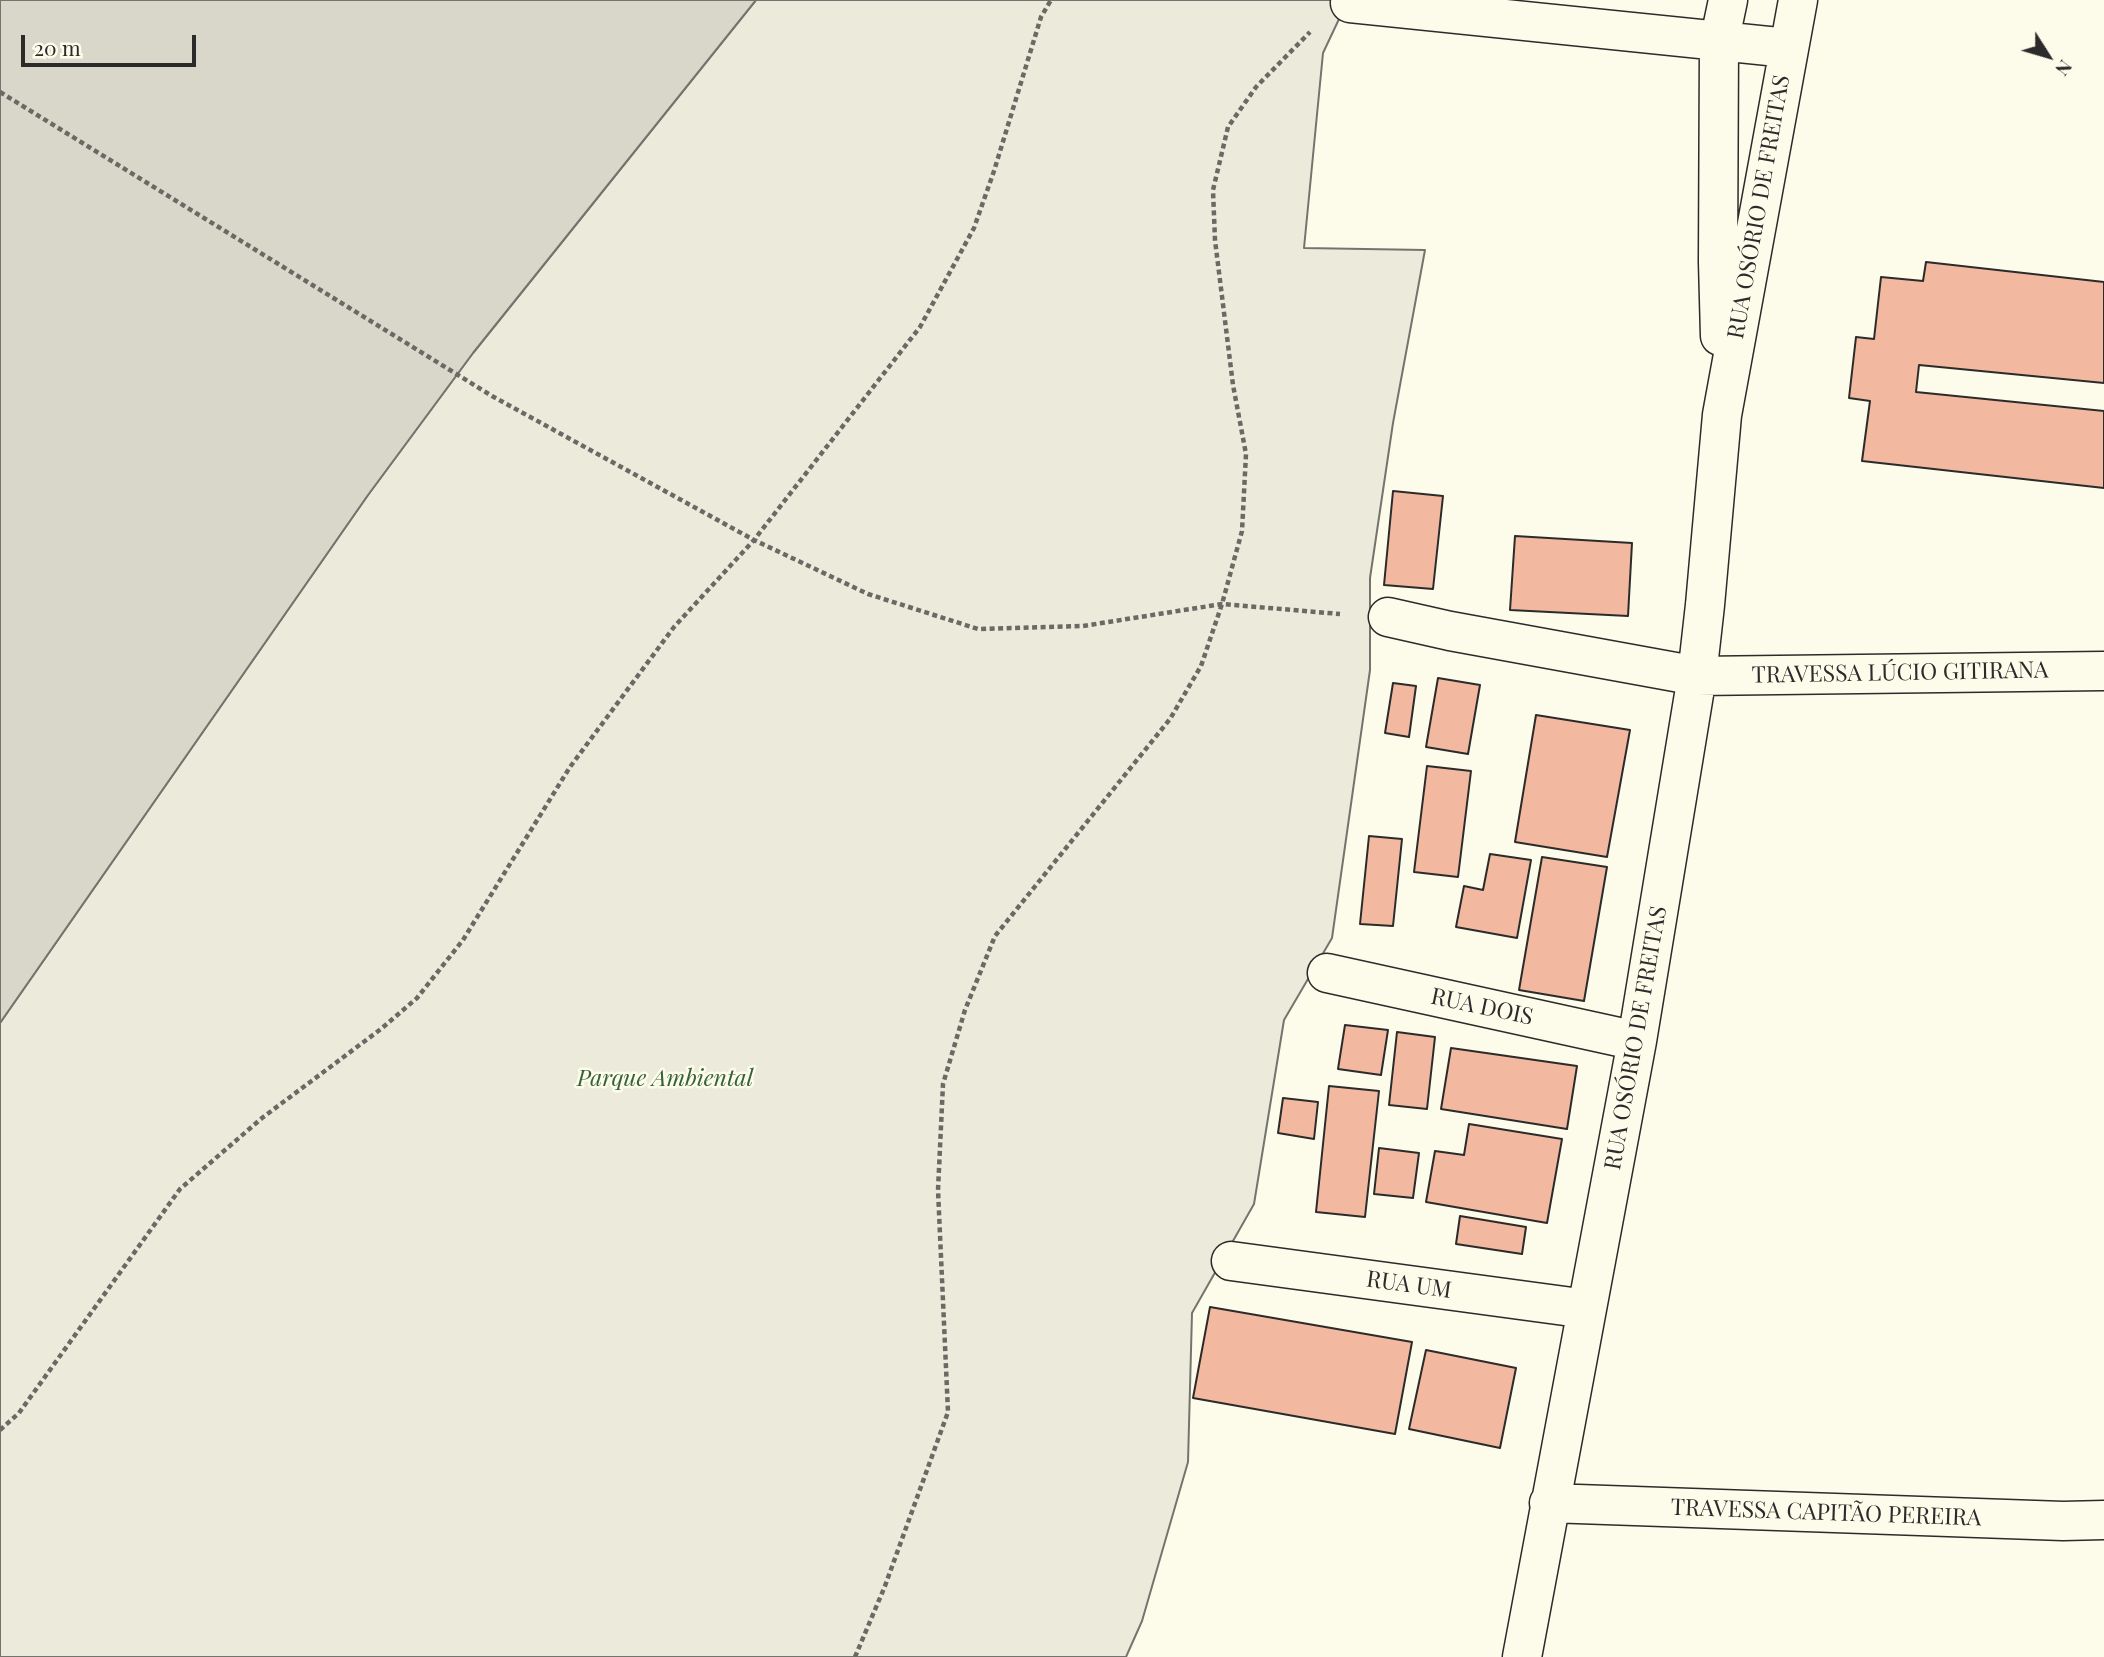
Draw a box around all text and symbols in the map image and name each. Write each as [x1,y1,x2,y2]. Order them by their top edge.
scale bar [24,21,200,65]
north arrow [2013,21,2083,91]
text: 20 m [34,33,81,61]
text: N [2050,55,2079,82]
street label: RUA OSÓRIO DE FREITAS [1722,73,1796,341]
street label: TRAVESSA LÚCIO GITIRANA [1751,657,2049,689]
street label: RUA OSÓRIO DE FREITAS [1599,904,1673,1172]
street label: RUA DOIS [1428,983,1536,1031]
park label: Parque Ambiental [577,1065,753,1093]
street label: RUA UM [1365,1265,1453,1305]
street label: TRAVESSA CAPITÃO PEREIRA [1670,1494,1982,1532]

